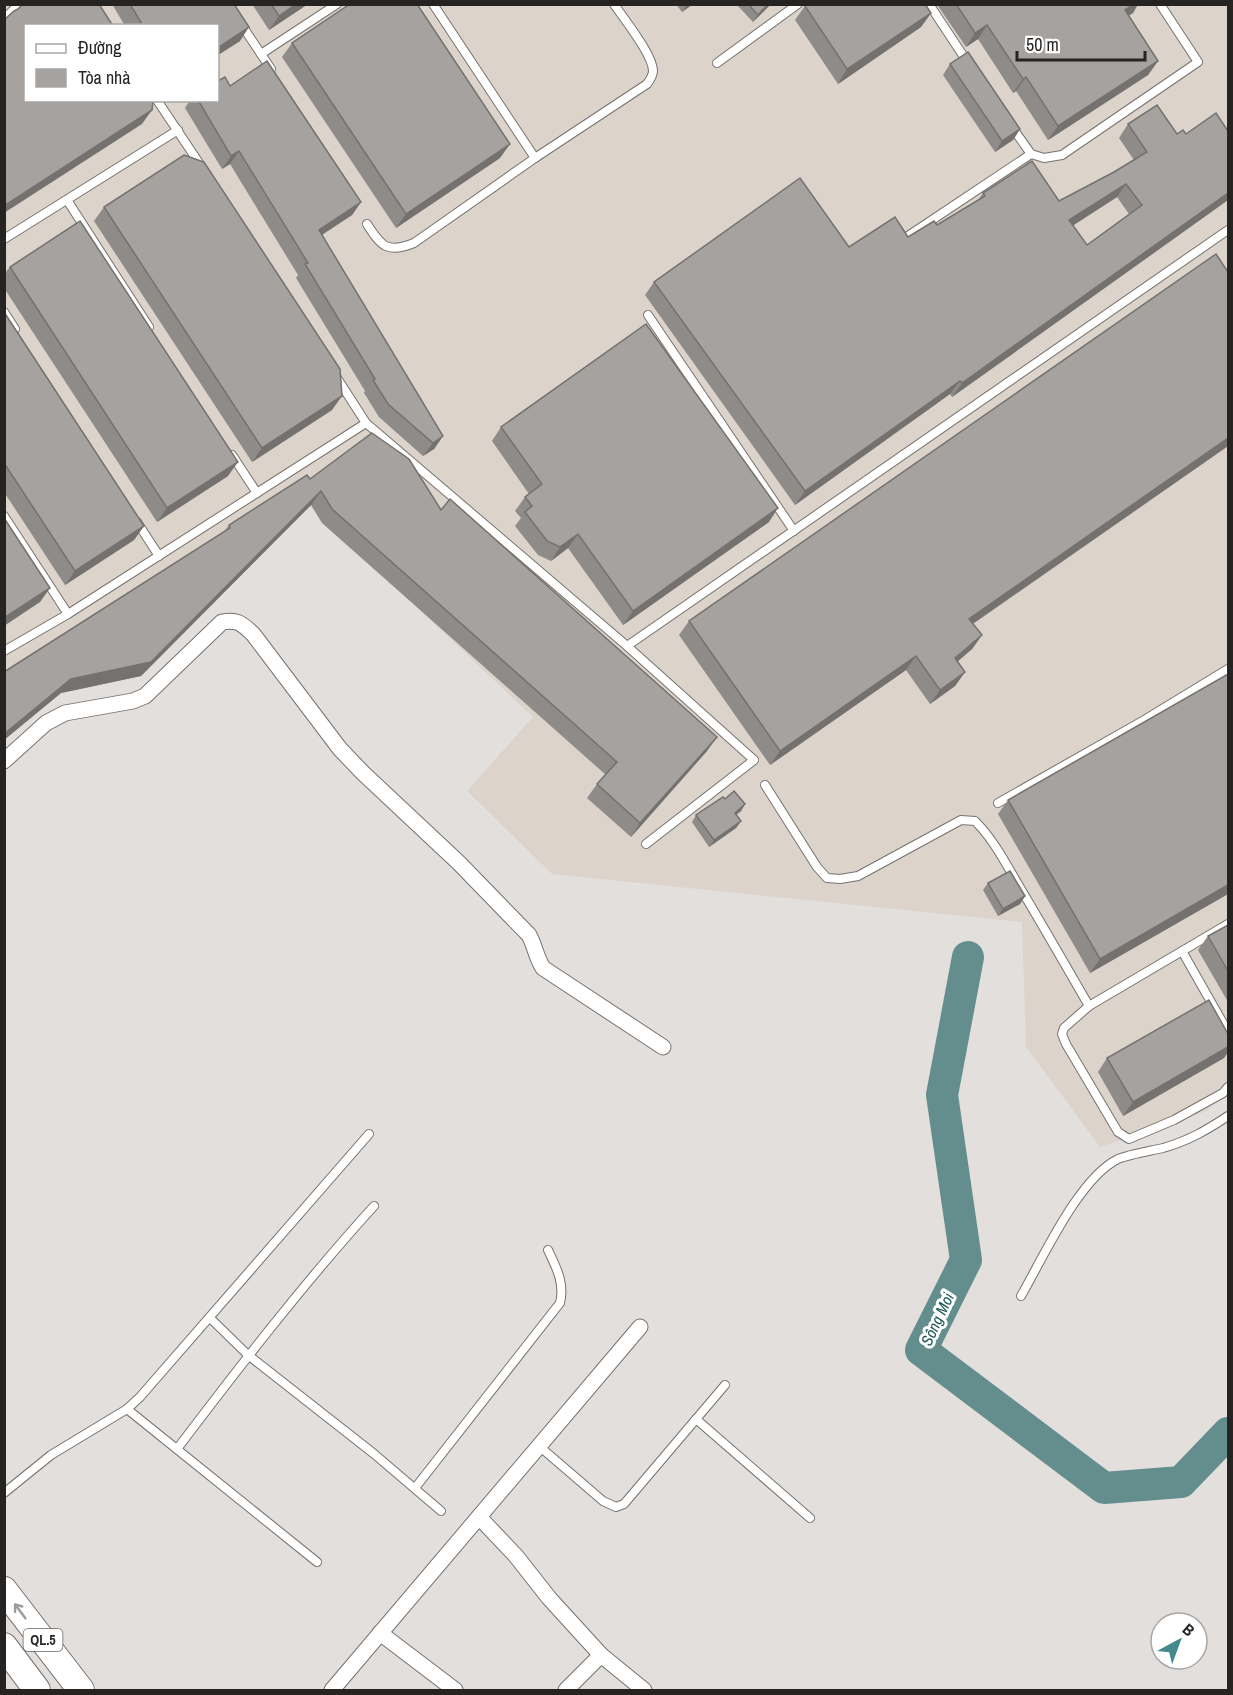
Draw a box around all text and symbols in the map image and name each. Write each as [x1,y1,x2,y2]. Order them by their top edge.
legend [24,24,219,102]
scale bar [1017,24,1144,62]
text: 50 m [1026,32,1059,57]
text: Đường [78,35,122,60]
text: Tòa nhà [78,65,131,90]
water label: Sông Moi [915,1289,959,1349]
one-way arrow [14,1603,27,1619]
north arrow [1149,1611,1209,1671]
text: B [1178,1618,1200,1641]
road number: QL.5 [24,1629,63,1651]

